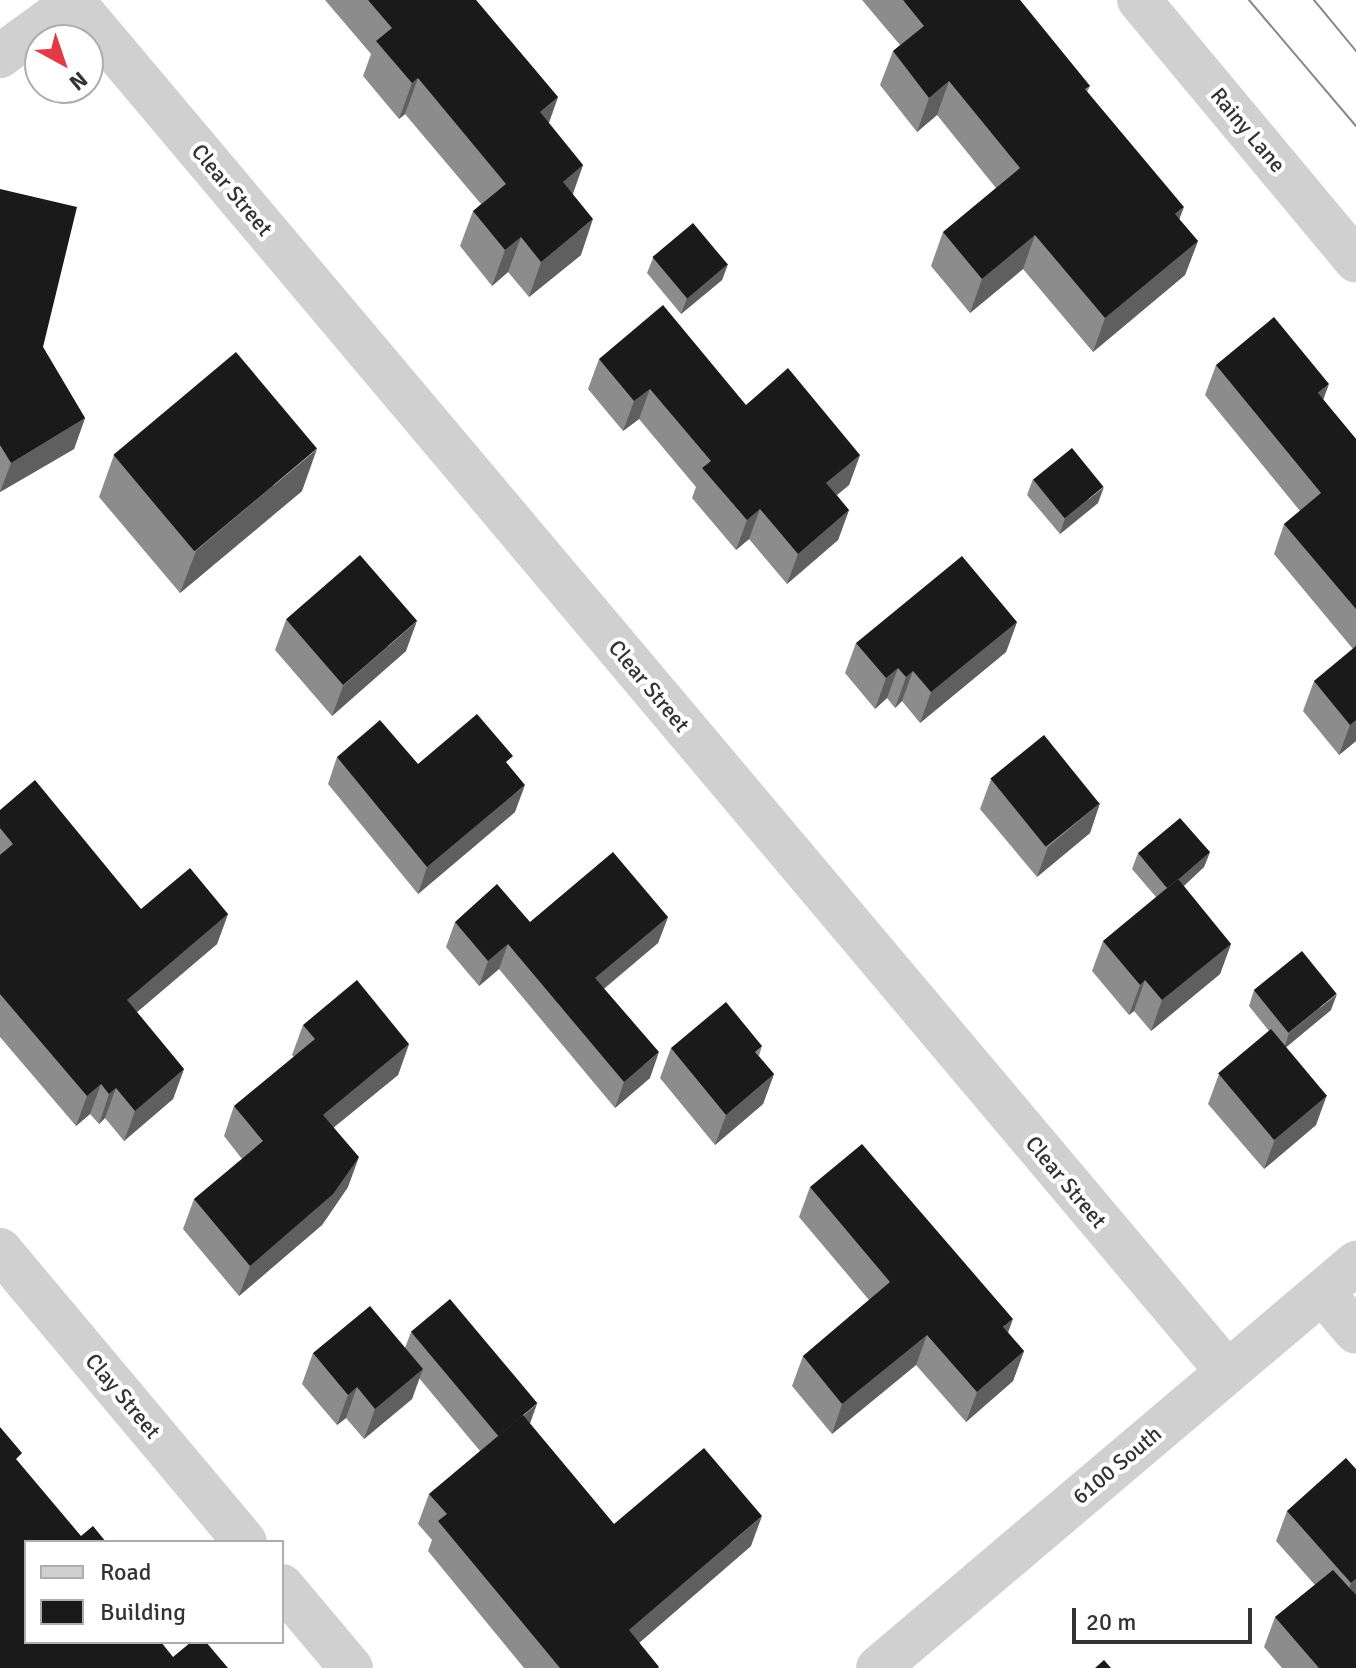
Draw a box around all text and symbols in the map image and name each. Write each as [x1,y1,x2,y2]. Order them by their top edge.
north arrow [24,24,104,104]
text: N [64,66,93,96]
street label: Rainy Lane [1205,82,1291,178]
street label: Clear Street [186,139,278,241]
street label: Clear Street [603,635,695,737]
street label: Clear Street [1020,1131,1112,1233]
street label: Clay Street [80,1348,166,1444]
street label: 6100 South [1067,1420,1167,1510]
legend [24,1540,284,1644]
text: Road [100,1557,151,1587]
scale bar [1076,1592,1256,1642]
text: Building [100,1597,186,1627]
text: 20 m [1086,1607,1136,1637]

